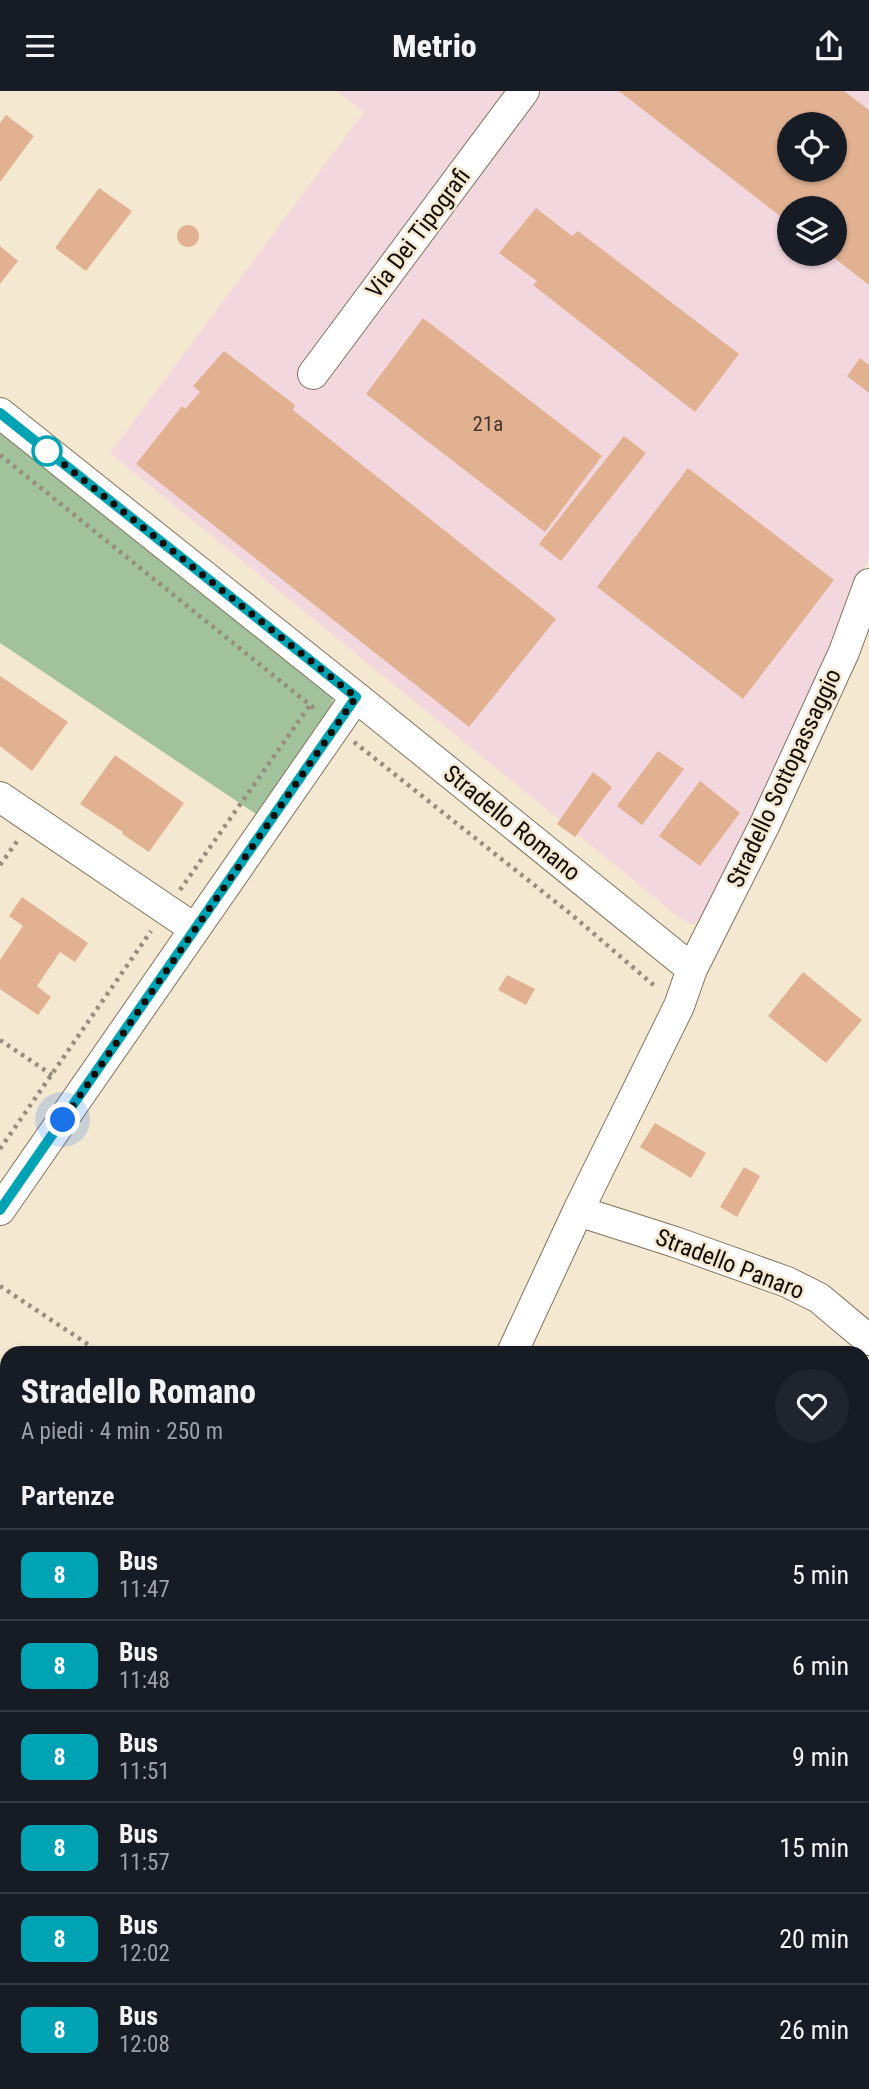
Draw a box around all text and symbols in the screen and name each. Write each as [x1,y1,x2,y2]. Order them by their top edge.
icon: menu [21,27,59,65]
text: Metrio [392,27,477,65]
icon: share [810,27,848,65]
map controls [777,112,847,266]
button: locate [777,112,847,182]
street label: Via Dei Tipografi [360,163,476,303]
button: layers [777,196,847,266]
house number: 21a [473,412,503,436]
unlabelled marker [32,436,62,466]
street label: Stradello Sottopassaggio [721,664,847,892]
street label: Stradello Romano [438,759,586,887]
your location [45,1102,80,1137]
street label: Stradello Panaro [652,1223,808,1305]
button: heart [775,1369,849,1443]
text: Stradello Romano [21,1372,256,1411]
text: A piedi · 4 min · 250 m [21,1418,223,1445]
text: Partenze [21,1481,114,1511]
text: Bus [119,1546,158,1576]
text: 5 min [792,1560,849,1590]
text: 8 [53,1561,66,1589]
text: 11:47 [119,1576,170,1603]
text: Bus [119,1637,158,1667]
text: 6 min [792,1651,849,1681]
text: 8 [53,1652,66,1680]
text: 11:48 [119,1667,170,1694]
text: Bus [119,1728,158,1758]
text: 9 min [792,1742,849,1772]
text: 8 [53,1743,66,1771]
text: 11:51 [119,1758,170,1785]
text: Bus [119,1819,158,1849]
text: 15 min [779,1833,849,1863]
text: 8 [53,1834,66,1862]
text: 11:57 [119,1849,170,1876]
text: Bus [119,1910,158,1940]
text: 20 min [779,1924,849,1954]
text: 8 [53,1925,66,1953]
text: 12:02 [119,1940,170,1967]
text: Bus [119,2001,158,2031]
text: 26 min [779,2015,849,2045]
text: 8 [53,2016,66,2044]
text: 12:08 [119,2031,170,2058]

